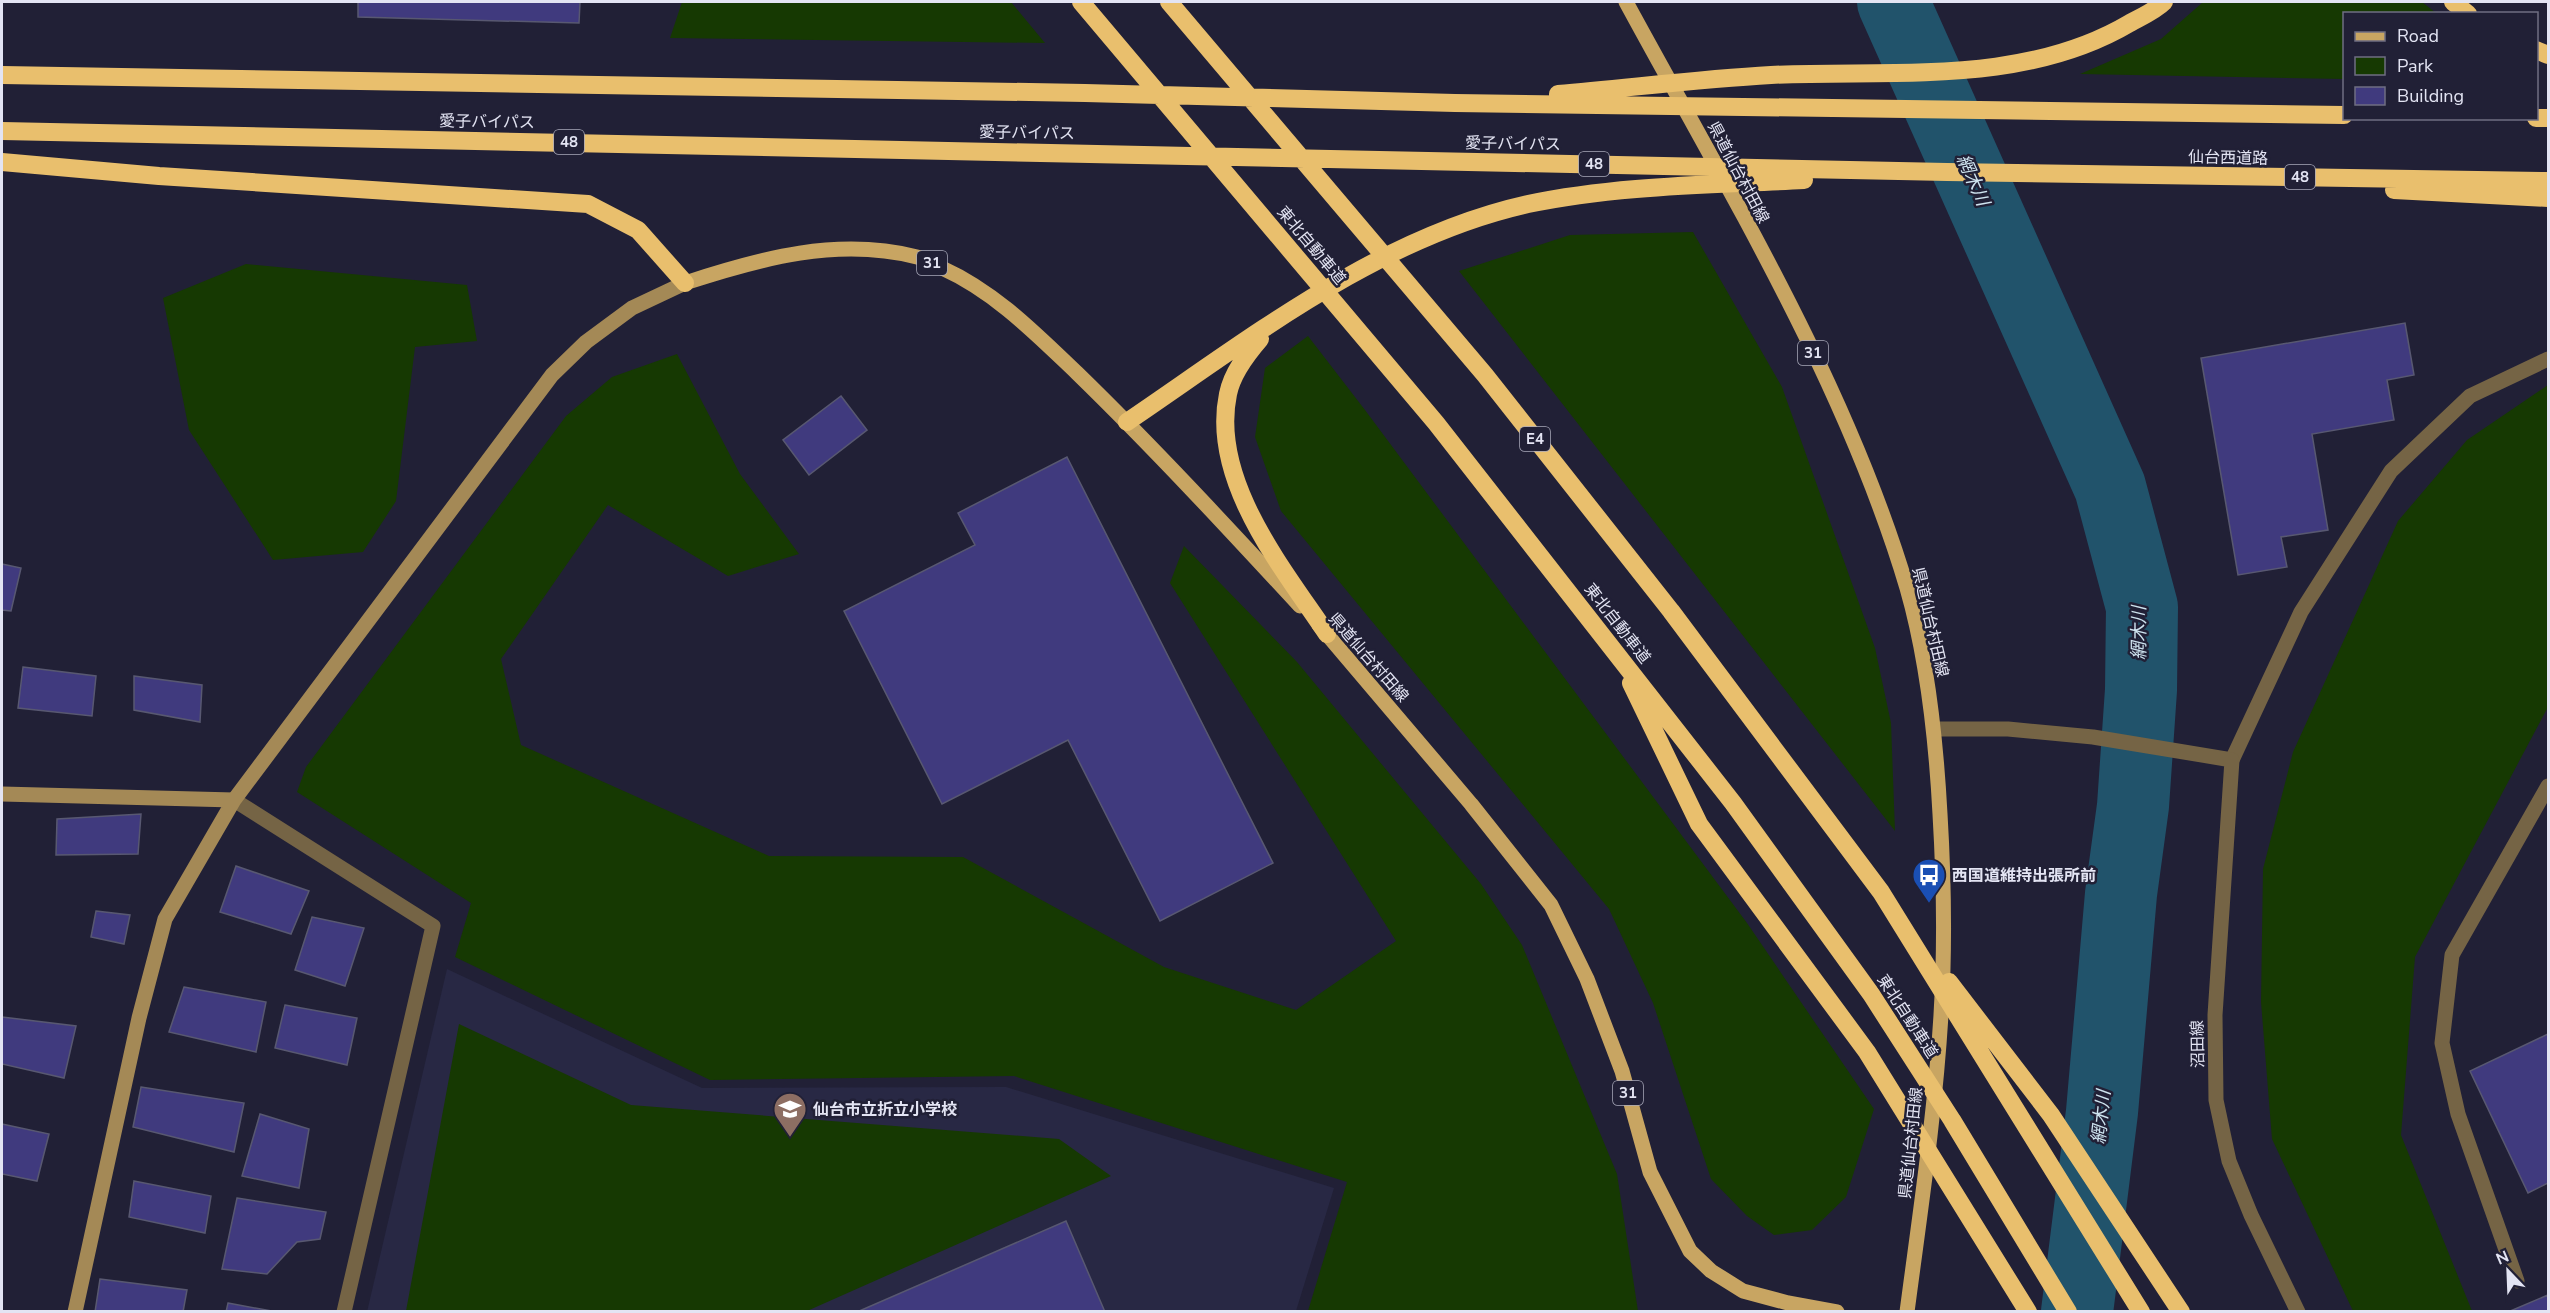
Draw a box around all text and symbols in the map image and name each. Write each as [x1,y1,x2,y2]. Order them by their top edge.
legend [2343,12,2538,120]
text: Road [2397,24,2439,48]
text: Park [2397,54,2434,78]
text: Building [2397,84,2464,108]
street label: 愛子バイパス [439,110,535,134]
street label: 県道仙台村田線 [1702,118,1774,227]
street label: 愛子バイパス [979,121,1075,145]
road number: 48 [554,130,584,154]
street label: 愛子バイパス [1465,132,1561,156]
street label: 仙台西道路 [2188,146,2268,170]
water label: 網木川 [1951,150,1996,211]
road number: 48 [1579,152,1609,176]
road number: 48 [2285,165,2315,189]
street label: 東北自動車道 [1272,202,1351,289]
road number: 31 [917,251,947,275]
road number: 31 [1798,341,1828,365]
road number: E4 [1520,427,1550,451]
street label: 県道仙台村田線 [1907,565,1953,679]
street label: 東北自動車道 [1579,579,1655,668]
water label: 網木川 [2127,604,2151,660]
street label: 県道仙台村田線 [1323,608,1413,707]
bus stop icon: 西国道維持出張所前 [1911,857,1947,904]
place label: 西国道維持出張所前 [1952,865,2096,887]
street label: 東北自動車道 [1872,970,1943,1063]
street label: 沼田線 [2187,1020,2209,1068]
road number: 31 [1613,1081,1643,1105]
street label: 県道仙台村田線 [1894,1086,1928,1200]
water label: 網木川 [2086,1087,2116,1145]
school or university icon: 仙台市立折立小学校 [772,1091,808,1138]
place label: 仙台市立折立小学校 [812,1099,957,1121]
north arrow [2478,1241,2538,1301]
text: N [2493,1246,2512,1271]

